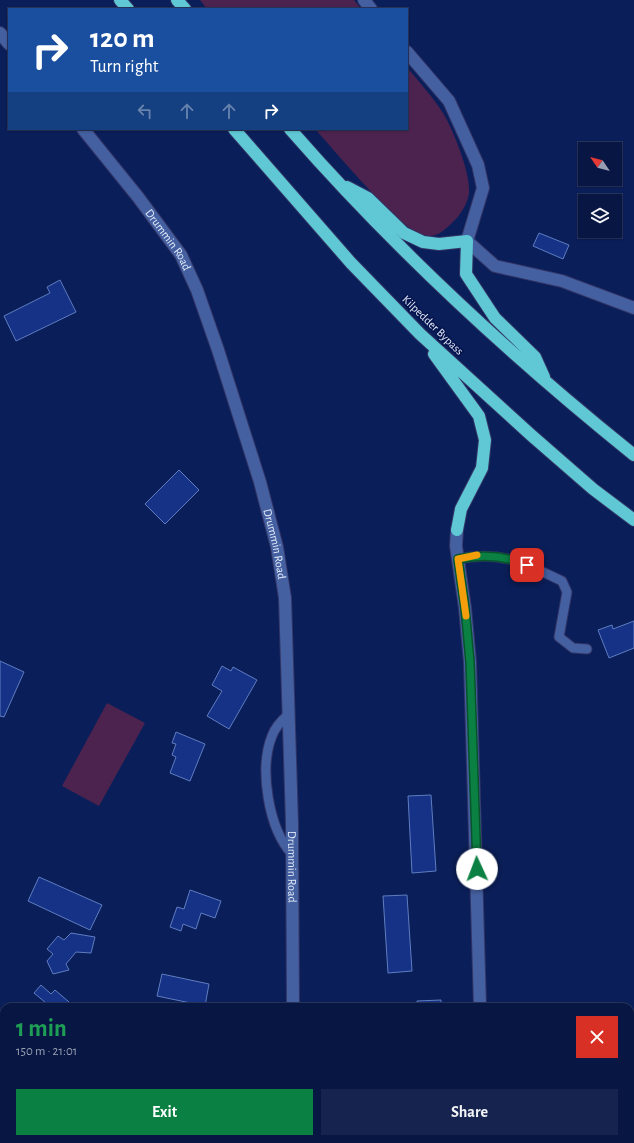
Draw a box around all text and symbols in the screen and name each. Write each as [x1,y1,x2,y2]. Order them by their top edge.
icon: right [24,24,76,76]
text: 120 m [90,25,155,53]
text: Turn right [90,58,159,76]
icon: left [134,100,156,122]
icon: ahead [176,100,198,122]
icon: ahead [218,100,240,122]
icon: right [260,100,282,122]
north arrow [578,142,622,186]
map controls [578,142,622,238]
button: layers [578,194,622,238]
street label: Drummin Road [143,207,193,272]
street label: Kilpedder Bypass [399,293,466,358]
street label: Drummin Road [261,507,288,580]
pin [510,548,544,582]
icon: arrive [516,554,538,576]
street label: Drummin Road [286,831,298,903]
position arrow [456,848,498,890]
button: close [576,1016,618,1058]
text: 1 min [16,1017,67,1041]
text: 150 m · 21:01 [16,1045,77,1058]
button: Exit [16,1089,313,1135]
button: Share [321,1089,618,1135]

